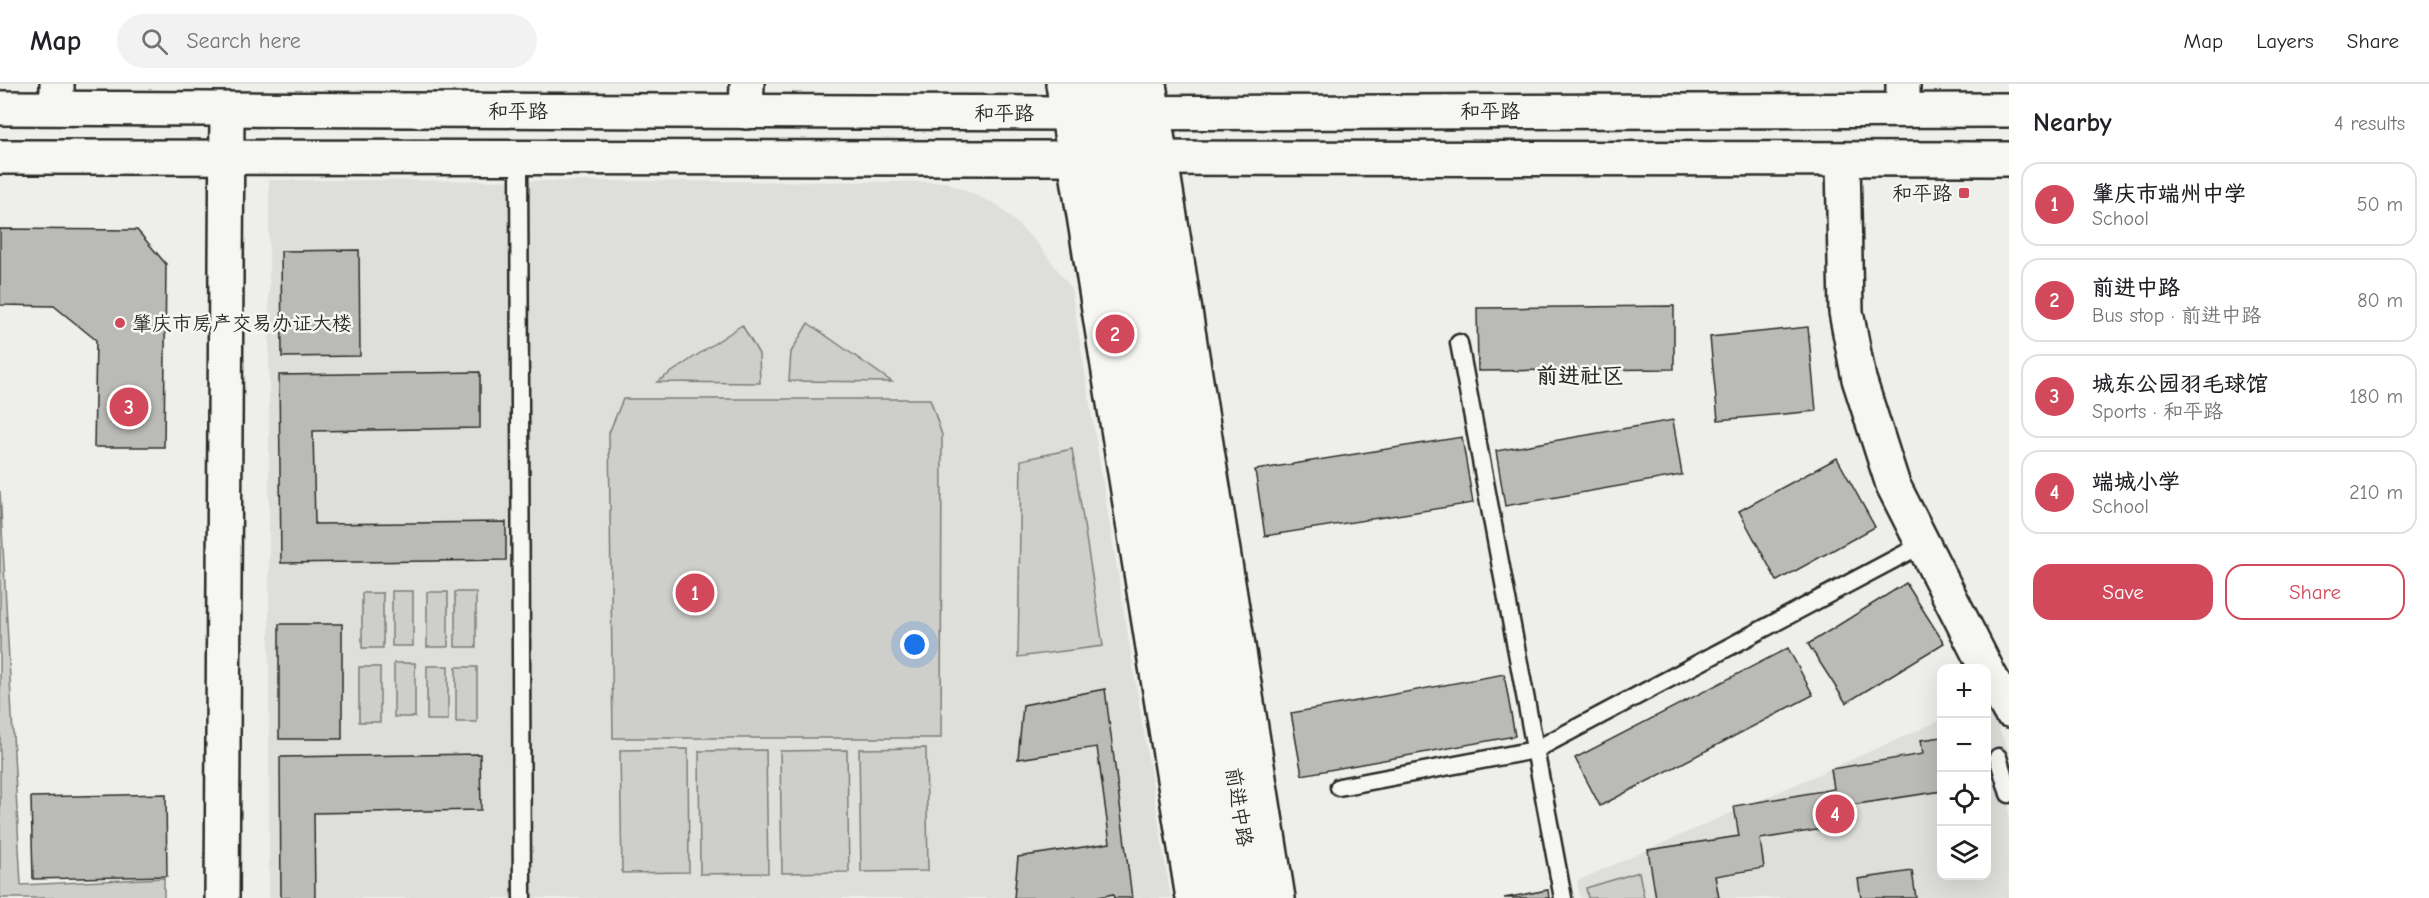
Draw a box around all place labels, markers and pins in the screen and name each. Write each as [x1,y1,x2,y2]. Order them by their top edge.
place label: 和平路 [1892,182,1953,205]
marker: 和平路 [1957,186,1971,200]
place label: 肇庆市房产交易办证大楼 [132,312,352,335]
pin: 2 [1096,312,1134,356]
marker: 肇庆市房产交易办证大楼 [113,316,127,330]
pin: 3 [110,384,148,430]
pin: 1 [676,570,714,616]
pin: 4 [1816,792,1854,836]

